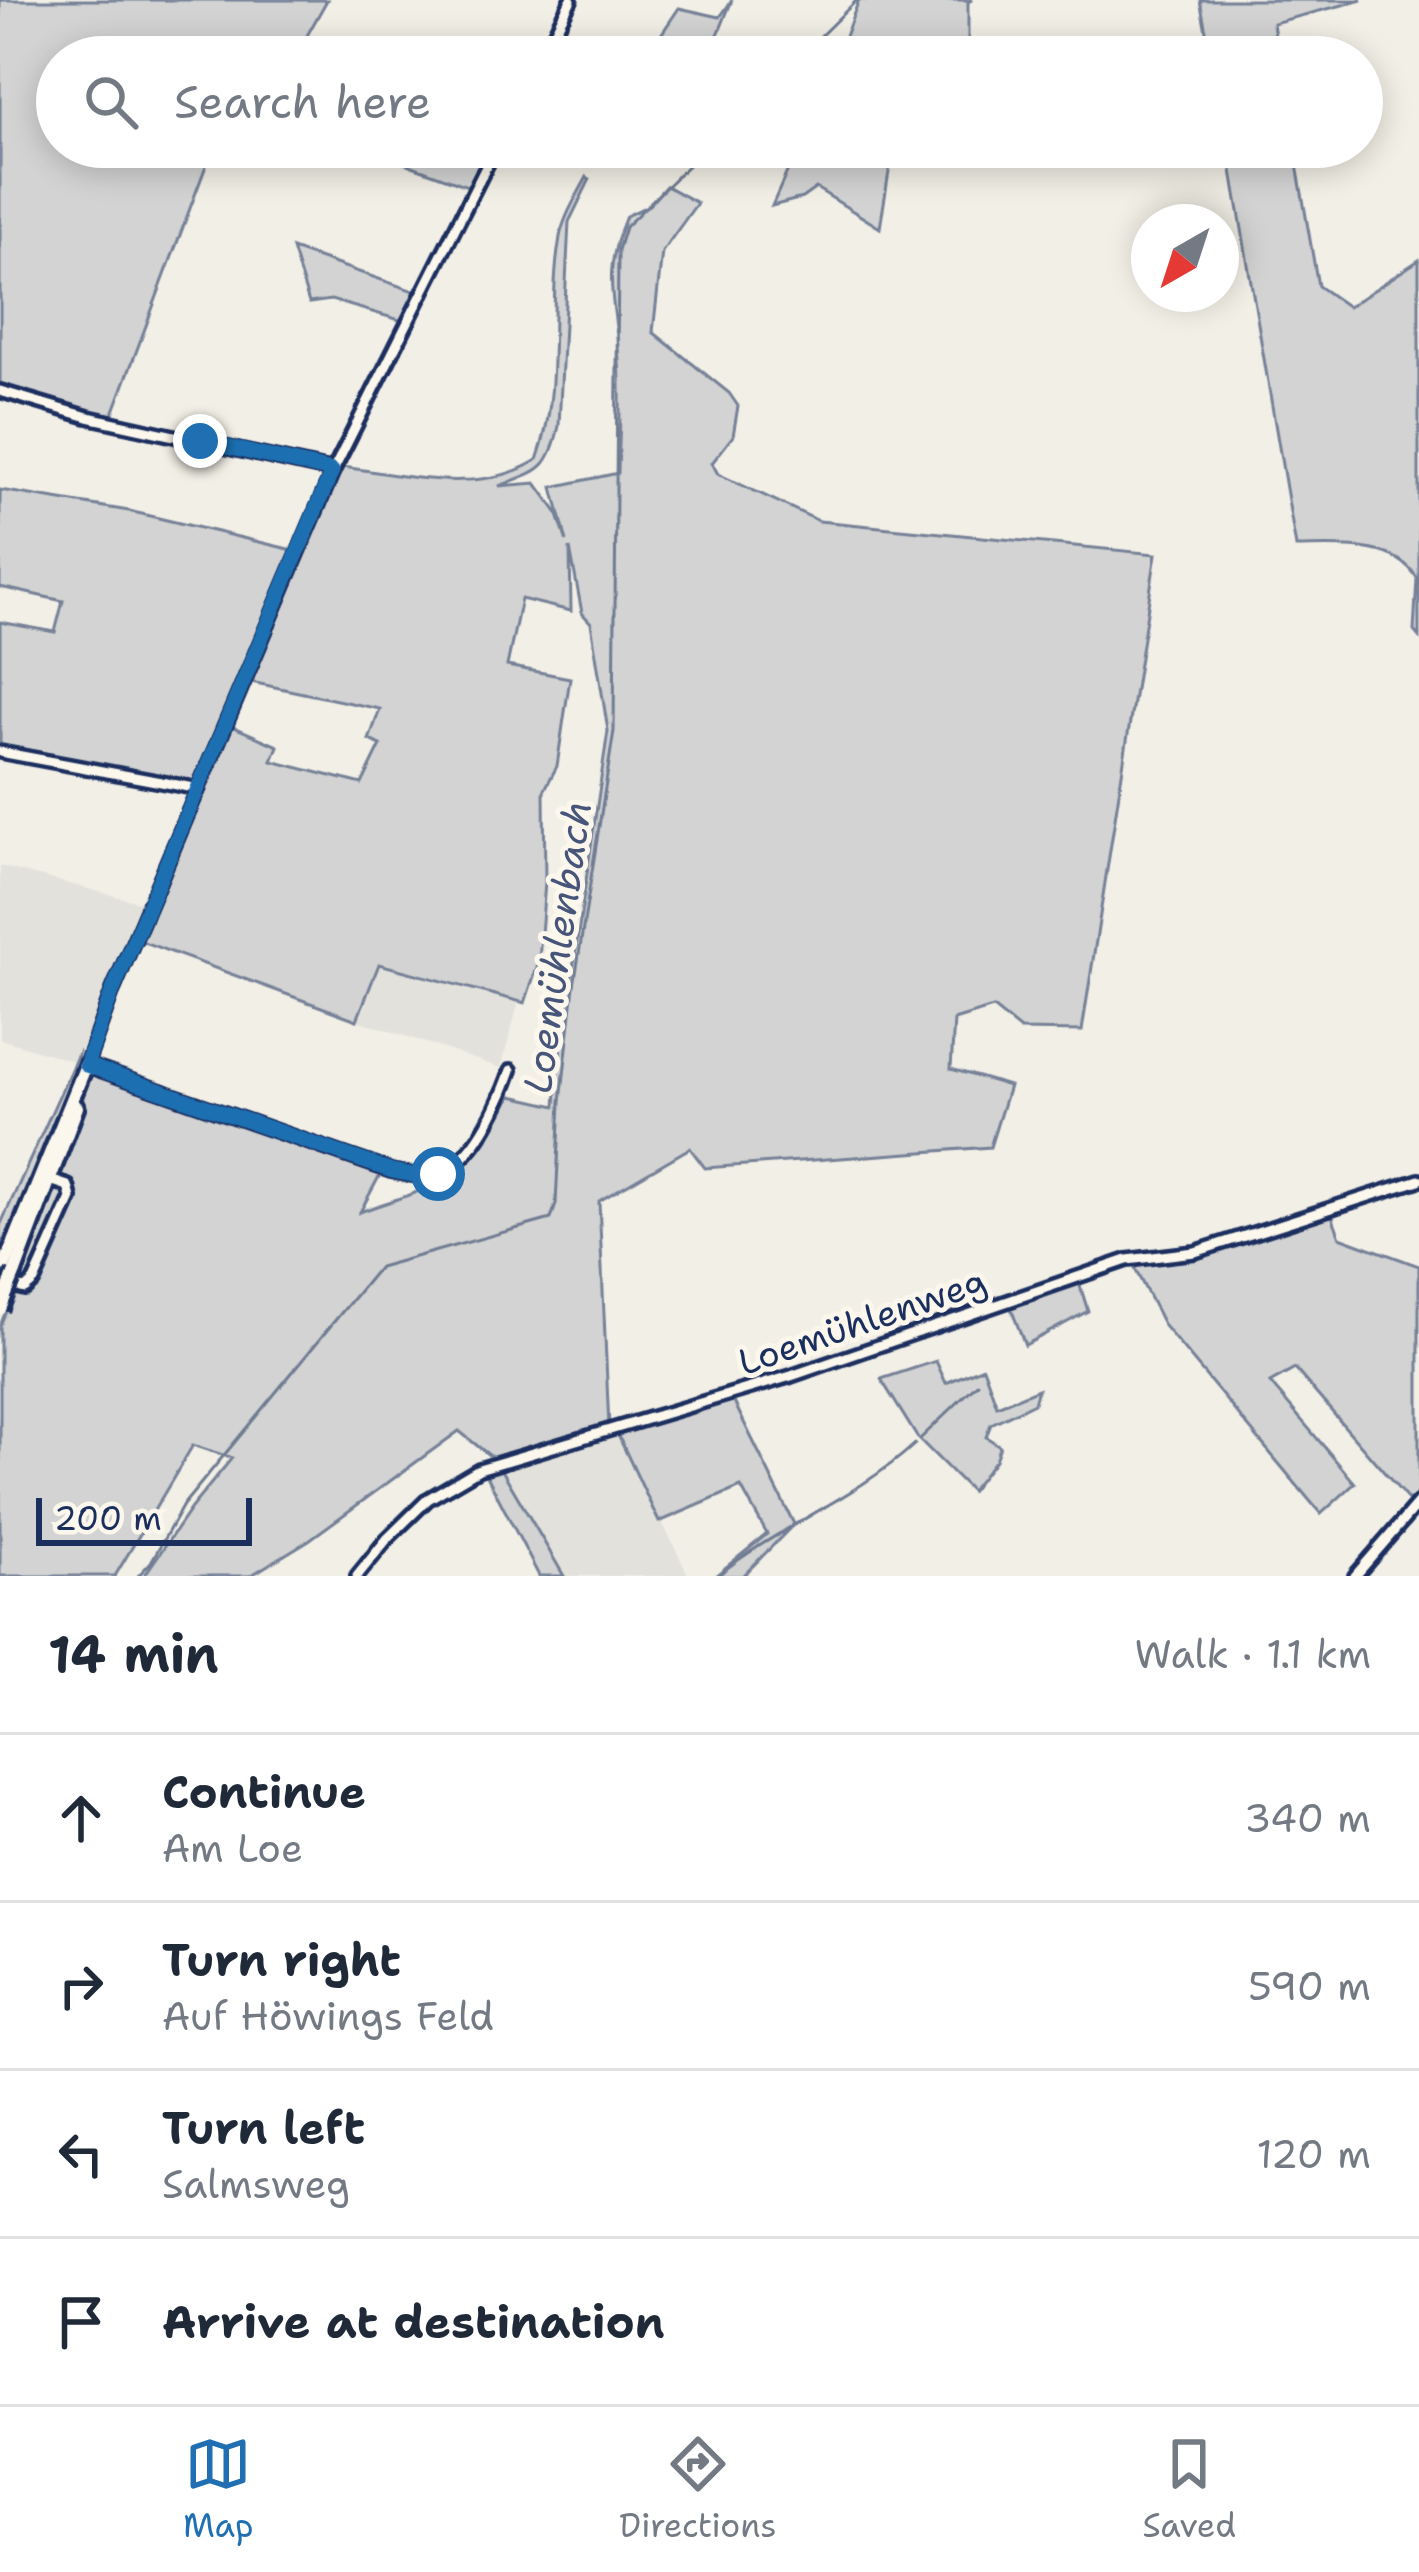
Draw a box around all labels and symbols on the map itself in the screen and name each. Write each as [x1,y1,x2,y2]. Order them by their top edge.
north arrow [1131,204,1239,312]
route end [173,414,227,468]
water label: Loemühlenbach [511,797,603,1097]
route start [411,1147,465,1201]
street label: Loemühlenweg [732,1256,993,1387]
scale bar [36,1492,252,1545]

